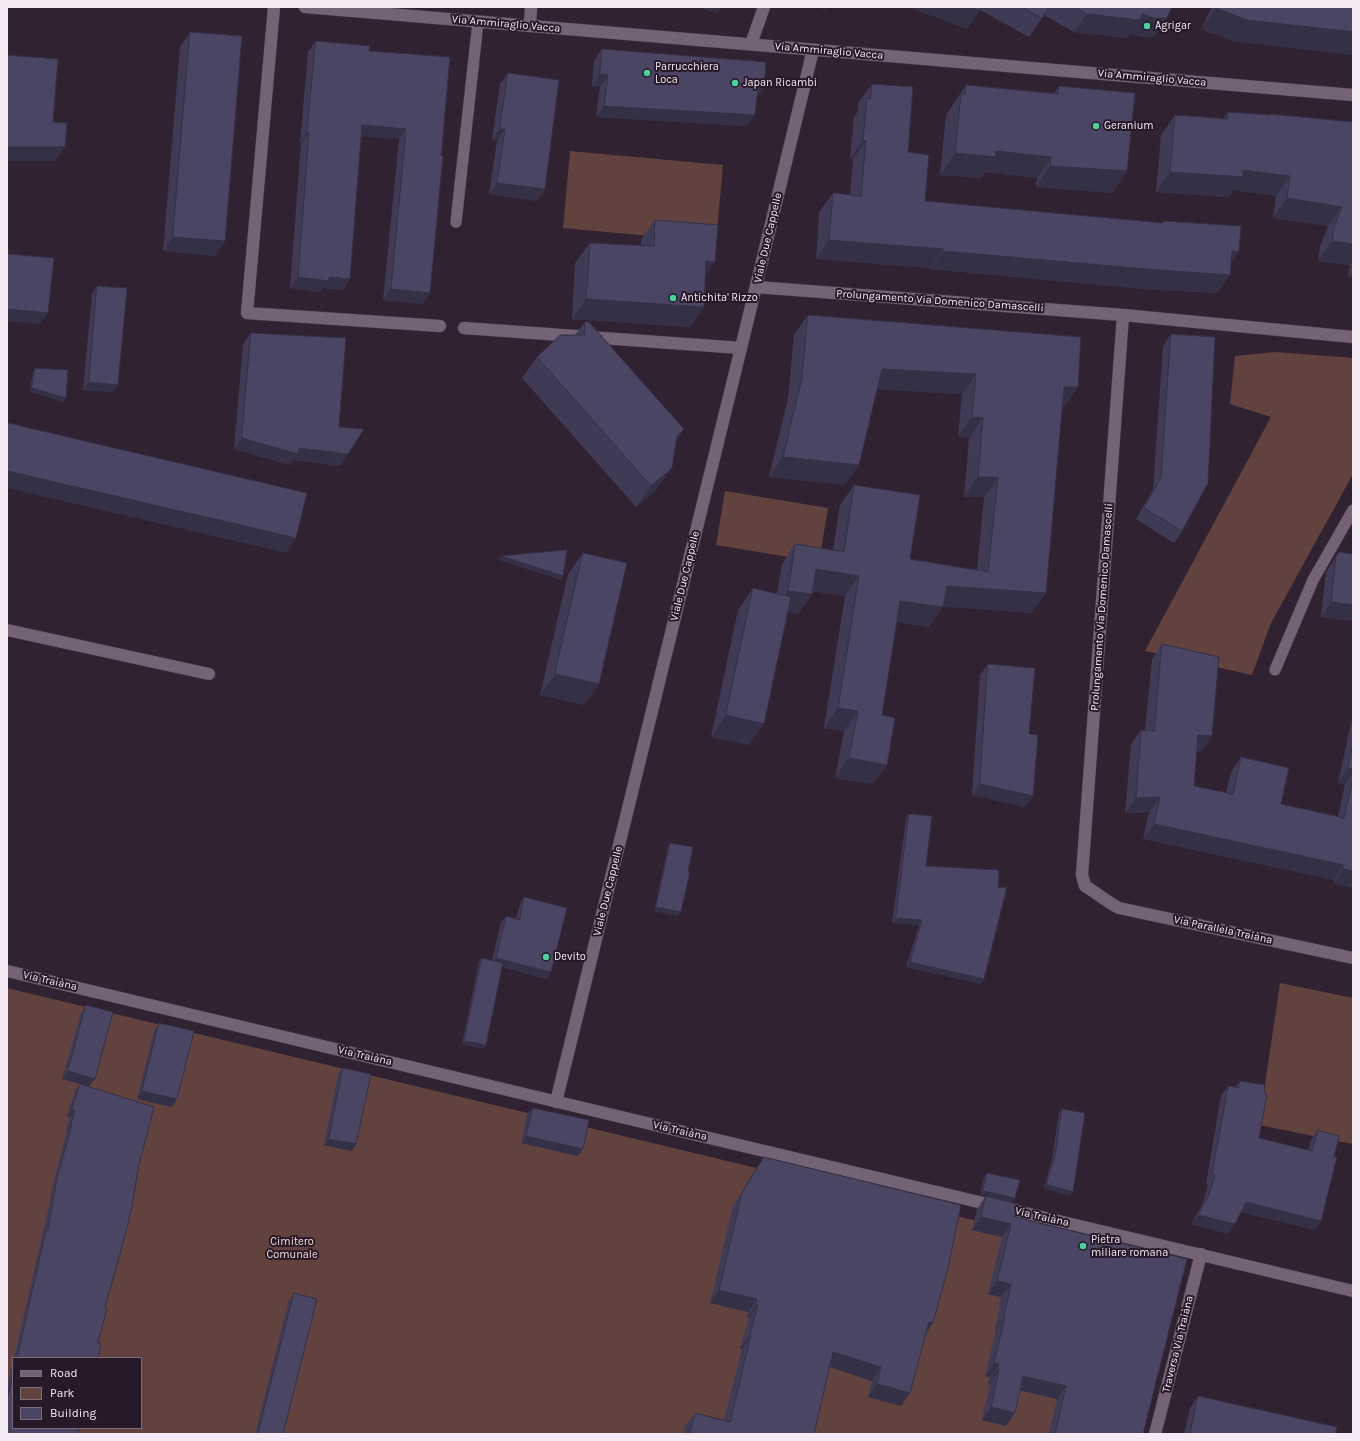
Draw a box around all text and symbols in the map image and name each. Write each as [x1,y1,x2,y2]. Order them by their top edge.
street label: Via Ammiraglio Vacca [451,13,561,35]
place label: Agrigar [1155,19,1191,33]
marker: Agrigar [1142,21,1152,31]
street label: Via Ammiraglio Vacca [774,40,884,62]
place label: Parrucchiera Loca [655,60,719,86]
street label: Via Ammiraglio Vacca [1097,67,1207,89]
marker: Parrucchiera Loca [642,68,652,78]
place label: Japan Ricambi [743,76,817,90]
marker: Japan Ricambi [730,78,740,88]
place label: Geranium [1104,119,1154,133]
marker: Geranium [1091,121,1101,131]
street label: Viale Due Cappelle [751,192,785,284]
street label: Prolungamento Via Domenico Damascelli [836,287,1044,315]
place label: Antichita' Rizzo [681,291,758,305]
marker: Antichita' Rizzo [668,293,678,303]
street label: Prolungamento Via Domenico Damascelli [1088,503,1116,711]
street label: Viale Due Cappelle [667,530,703,622]
street label: Viale Due Cappelle [590,845,626,937]
street label: Via Parallela Traiàna [1172,913,1274,947]
place label: Devito [554,950,586,964]
marker: Devito [541,952,551,962]
street label: Via Traiàna [22,968,78,994]
street label: Via Traiàna [337,1043,393,1069]
street label: Via Traiàna [652,1118,708,1144]
street label: Via Traiàna [1014,1204,1070,1230]
place label: Pietra miliare romana [1091,1233,1168,1259]
park label: Cimitero Comunale [266,1235,318,1261]
marker: Pietra miliare romana [1078,1241,1088,1251]
street label: Traversa Via Traiàna [1160,1294,1196,1394]
legend [12,1357,142,1429]
text: Road [50,1366,78,1380]
text: Park [50,1386,74,1400]
text: Building [50,1406,96,1420]

